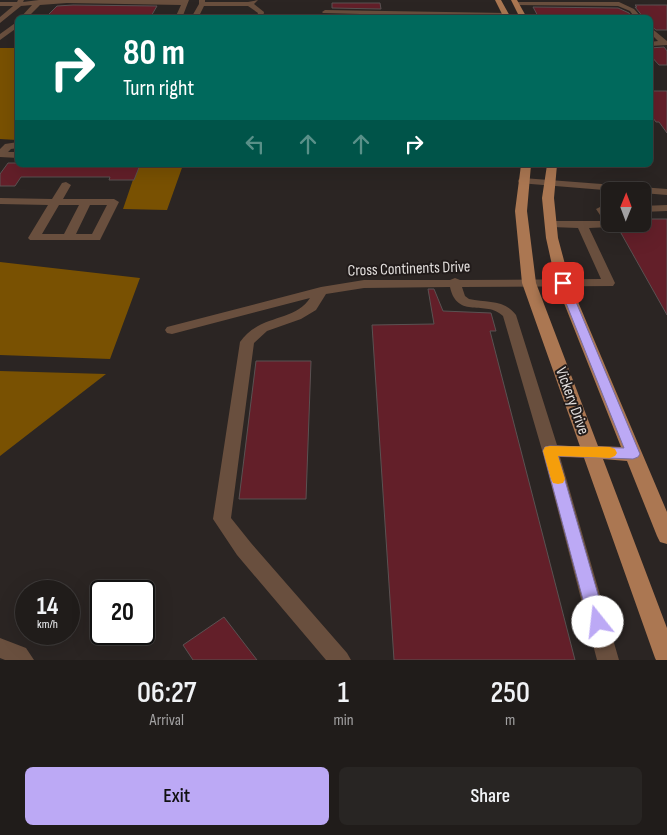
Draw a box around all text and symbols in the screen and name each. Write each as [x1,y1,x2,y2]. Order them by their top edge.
text: 80 m [123,32,185,75]
icon: right [40,35,105,100]
text: Turn right [123,75,194,102]
icon: left [241,130,269,158]
icon: ahead [294,130,322,158]
icon: ahead [347,130,375,158]
icon: right [400,130,428,158]
north arrow [601,182,651,232]
map controls [601,182,651,232]
street label: Cross Continents Drive [347,257,471,281]
pin [542,262,584,304]
icon: arrive [549,269,577,297]
street label: Vickery Drive [551,365,593,437]
speed limit sign: 20 [90,580,155,645]
text: 14 [37,591,58,622]
position arrow [571,595,623,647]
text: km/h [37,617,58,632]
text: 06:27 [137,675,196,711]
text: 1 [338,675,349,711]
text: 250 [491,675,530,711]
text: Arrival [150,711,184,730]
text: min [333,711,354,730]
text: m [505,711,515,730]
button: Exit [25,767,329,825]
button: Share [339,767,642,825]

